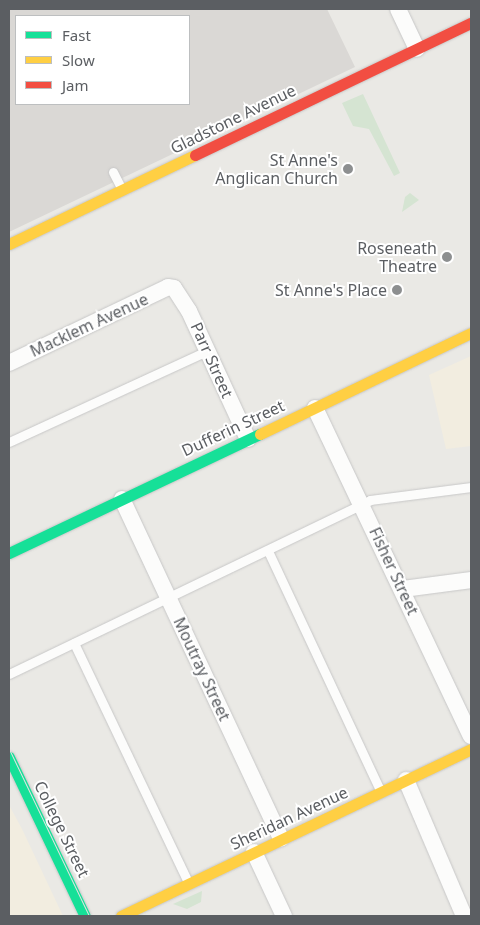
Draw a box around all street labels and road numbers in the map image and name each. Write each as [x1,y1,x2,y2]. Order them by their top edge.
street label: Gladstone Avenue [167,80,299,158]
street label: Macklem Avenue [27,289,151,361]
street label: Parr Street [187,319,237,401]
street label: Dufferin Street [179,396,287,460]
street label: Fisher Street [365,524,423,618]
street label: Moutray Street [170,614,234,724]
street label: College Street [30,778,94,880]
street label: Sheridan Avenue [227,782,351,854]

